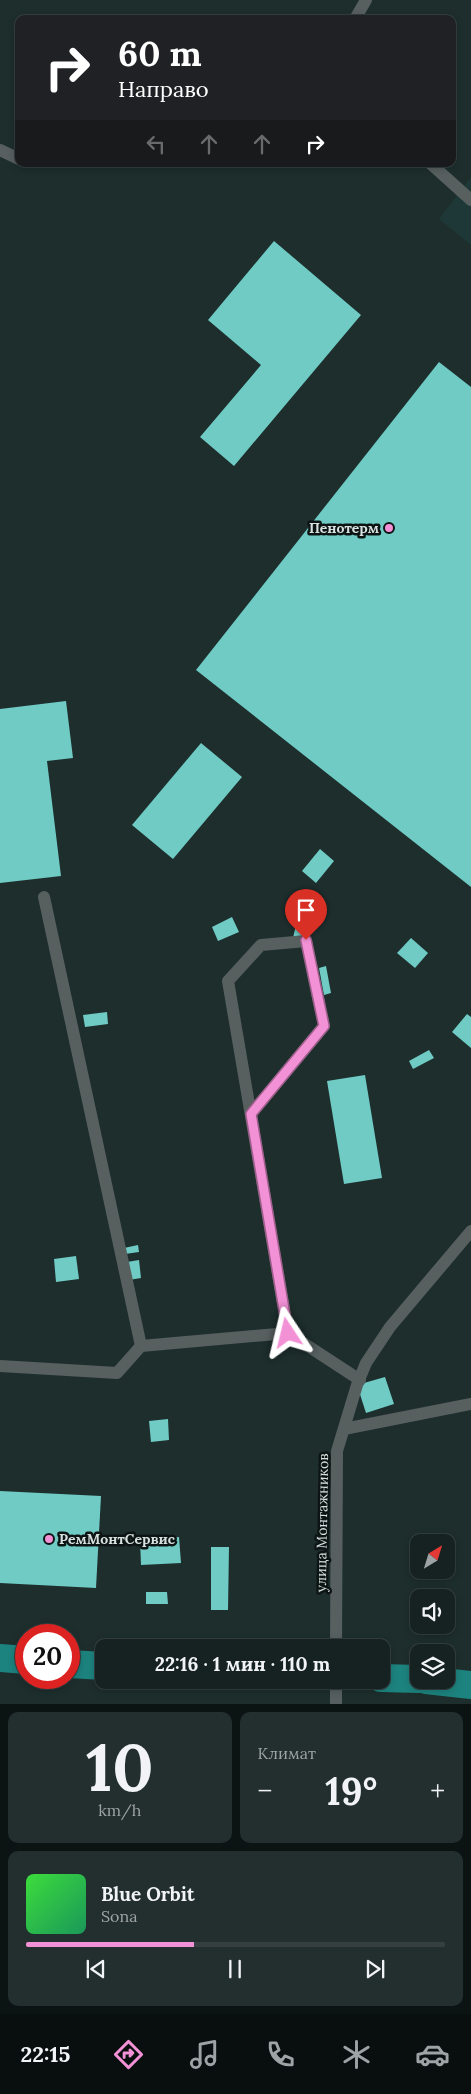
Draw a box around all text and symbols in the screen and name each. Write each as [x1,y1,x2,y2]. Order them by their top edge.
text: 60 m [118,31,202,76]
icon: right [35,35,100,100]
text: Направо [118,75,209,103]
icon: left [142,130,170,158]
icon: ahead [195,130,223,158]
icon: ahead [248,130,276,158]
icon: right [301,130,329,158]
place label: Пенотерм [309,519,379,537]
marker: Пенотерм [383,522,395,534]
pin [285,889,327,940]
icon: arrive [292,896,320,924]
position arrow [261,1306,313,1358]
street label: улица Монтажников [312,1453,332,1593]
place label: РемМонтСервис [59,1530,176,1548]
marker: РемМонтСервис [43,1533,55,1545]
north arrow [410,1534,455,1579]
map controls [410,1534,455,1689]
button: sound [410,1589,455,1634]
speed limit sign: 20 [15,1624,80,1689]
button: layers [410,1644,455,1689]
text: 22:16 · 1 мин · 110 m [155,1652,330,1676]
text: 10 [86,1726,154,1809]
text: Климат [258,1743,316,1763]
text: 19° [325,1767,377,1815]
text: − [258,1773,272,1809]
text: + [430,1773,445,1809]
text: km/h [98,1800,141,1820]
text: Blue Orbit [101,1882,195,1906]
text: Sona [101,1906,137,1926]
icon: previous [82,1955,110,1983]
icon: pause [221,1955,249,1983]
icon: next [361,1955,389,1983]
icon: directions [111,2037,146,2072]
icon: music [187,2037,222,2072]
icon: phone [263,2037,298,2072]
icon: climate [339,2037,374,2072]
icon: car [415,2037,450,2072]
text: 22:15 [21,2040,70,2068]

